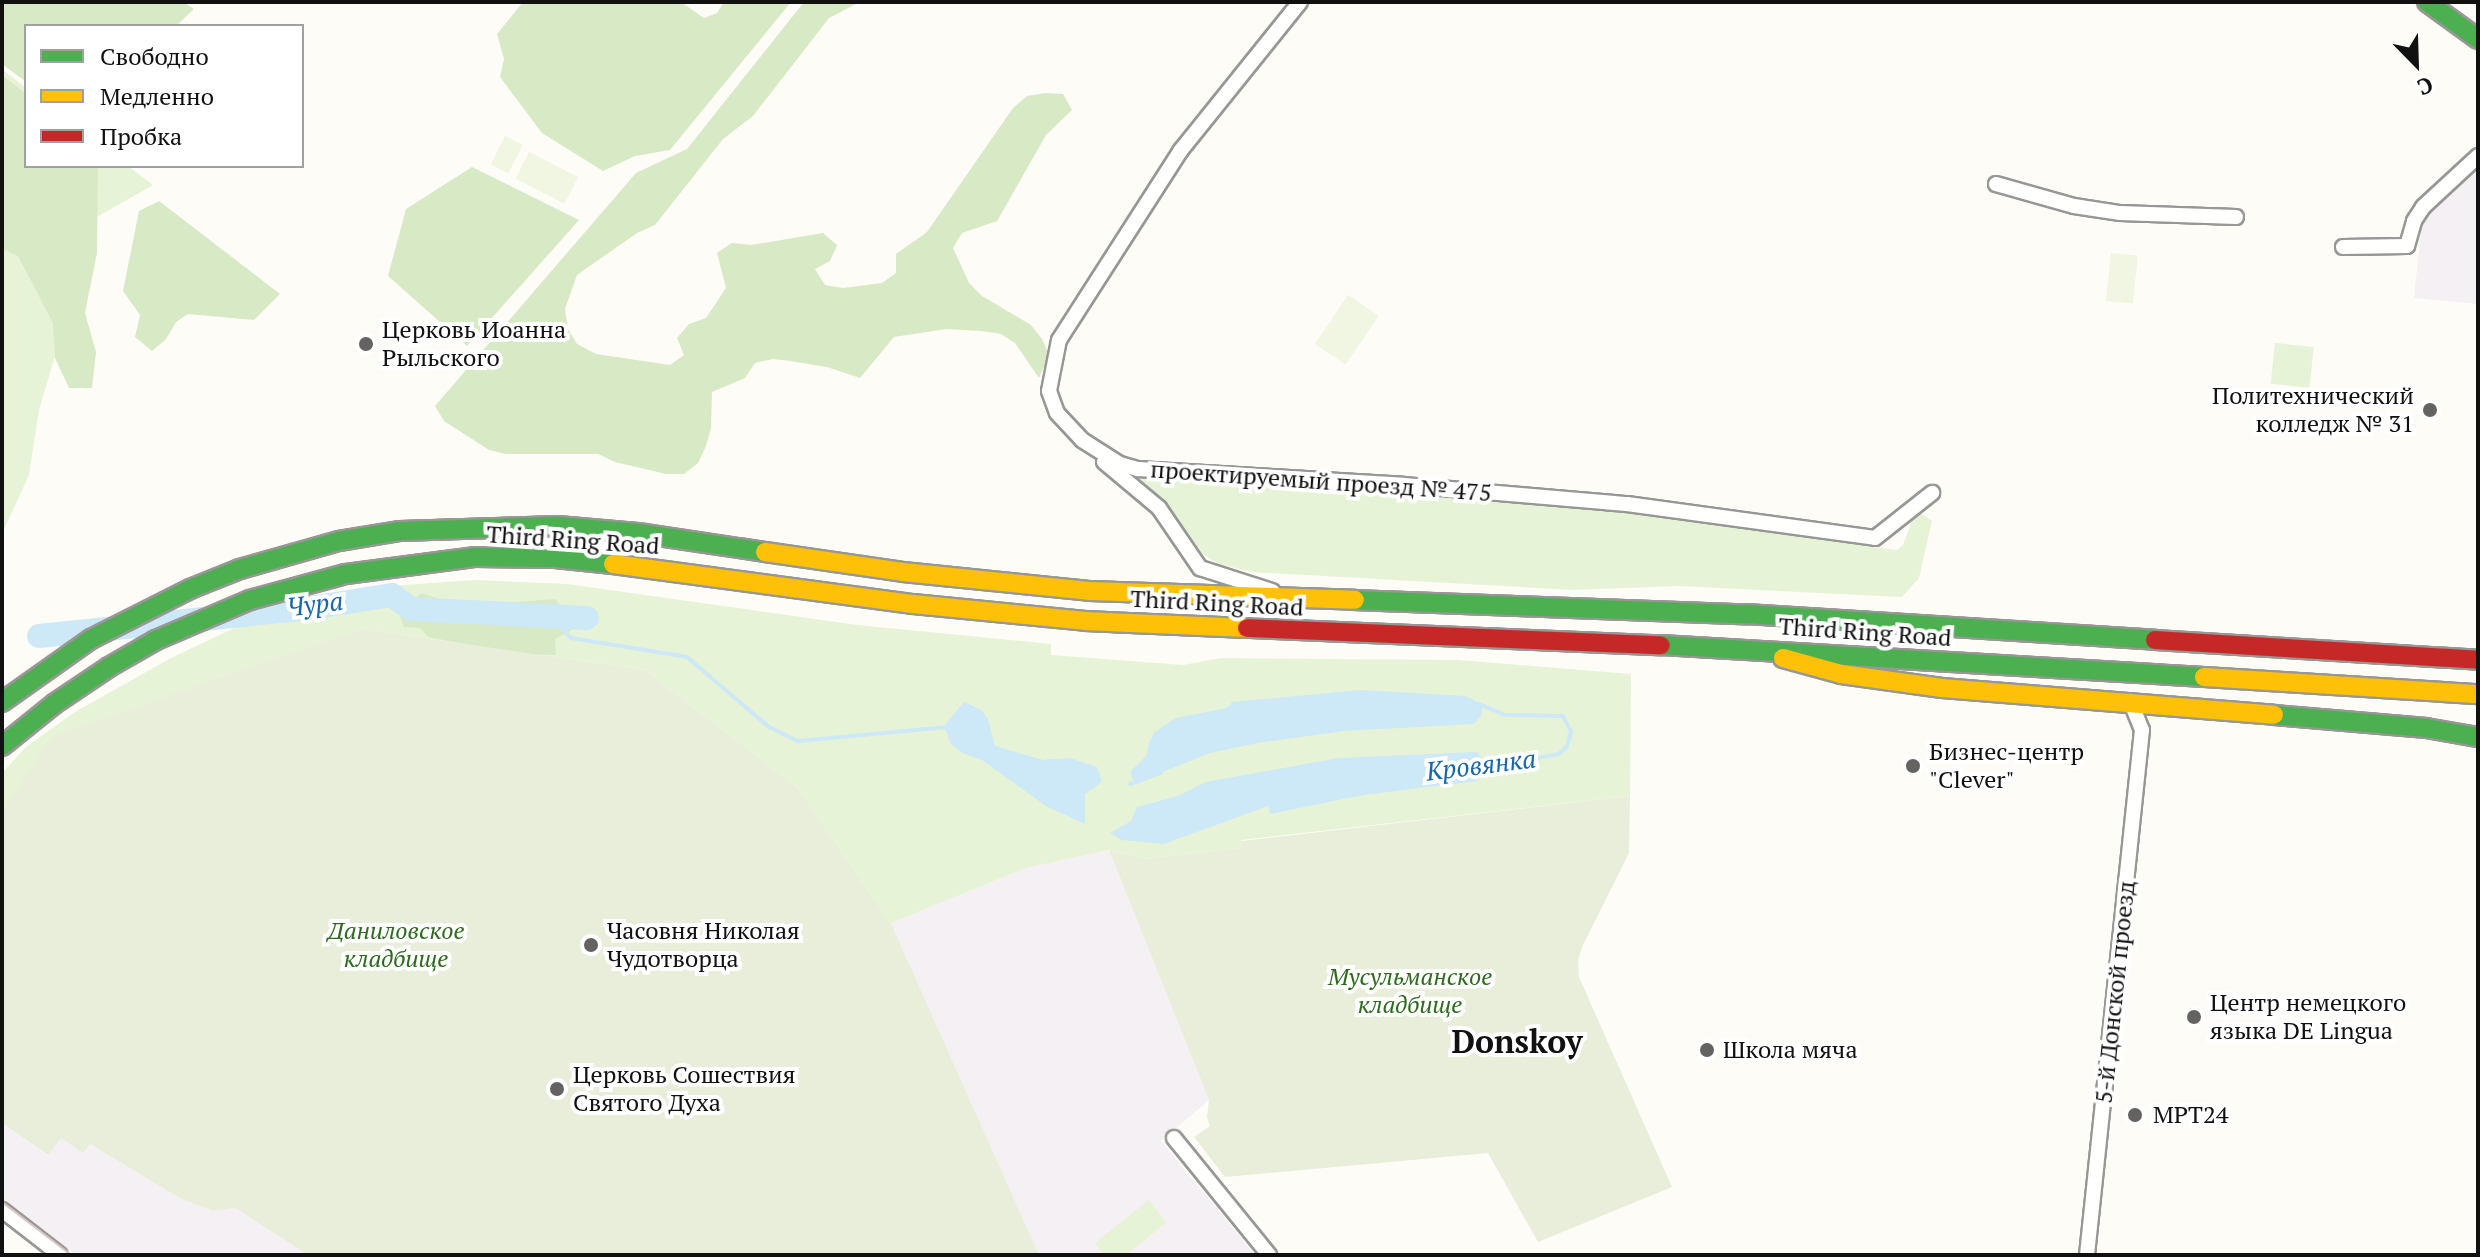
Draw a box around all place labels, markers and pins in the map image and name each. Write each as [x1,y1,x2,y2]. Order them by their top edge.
place label: Церковь Иоанна Рыльского [382,316,567,372]
marker: Церковь Иоанна Рыльского [357,335,375,353]
place label: Политехнический колледж № 31 [2212,382,2414,438]
marker: Политехнический колледж № 31 [2421,401,2439,419]
place label: Бизнес-центр "Clever" [1929,738,2084,794]
marker: Бизнес-центр "Clever" [1904,757,1922,775]
place label: Часовня Николая Чудотворца [607,917,800,973]
marker: Часовня Николая Чудотворца [582,936,600,954]
place label: Центр немецкого языка DE Lingua [2210,989,2406,1045]
marker: Центр немецкого языка DE Lingua [2185,1008,2203,1026]
place label: Школа мяча [1723,1036,1858,1064]
marker: Школа мяча [1698,1041,1716,1059]
place label: Церковь Сошествия Святого Духа [573,1061,796,1117]
marker: Церковь Сошествия Святого Духа [548,1080,566,1098]
place label: МРТ24 [2153,1101,2229,1129]
marker: МРТ24 [2124,1104,2146,1126]

